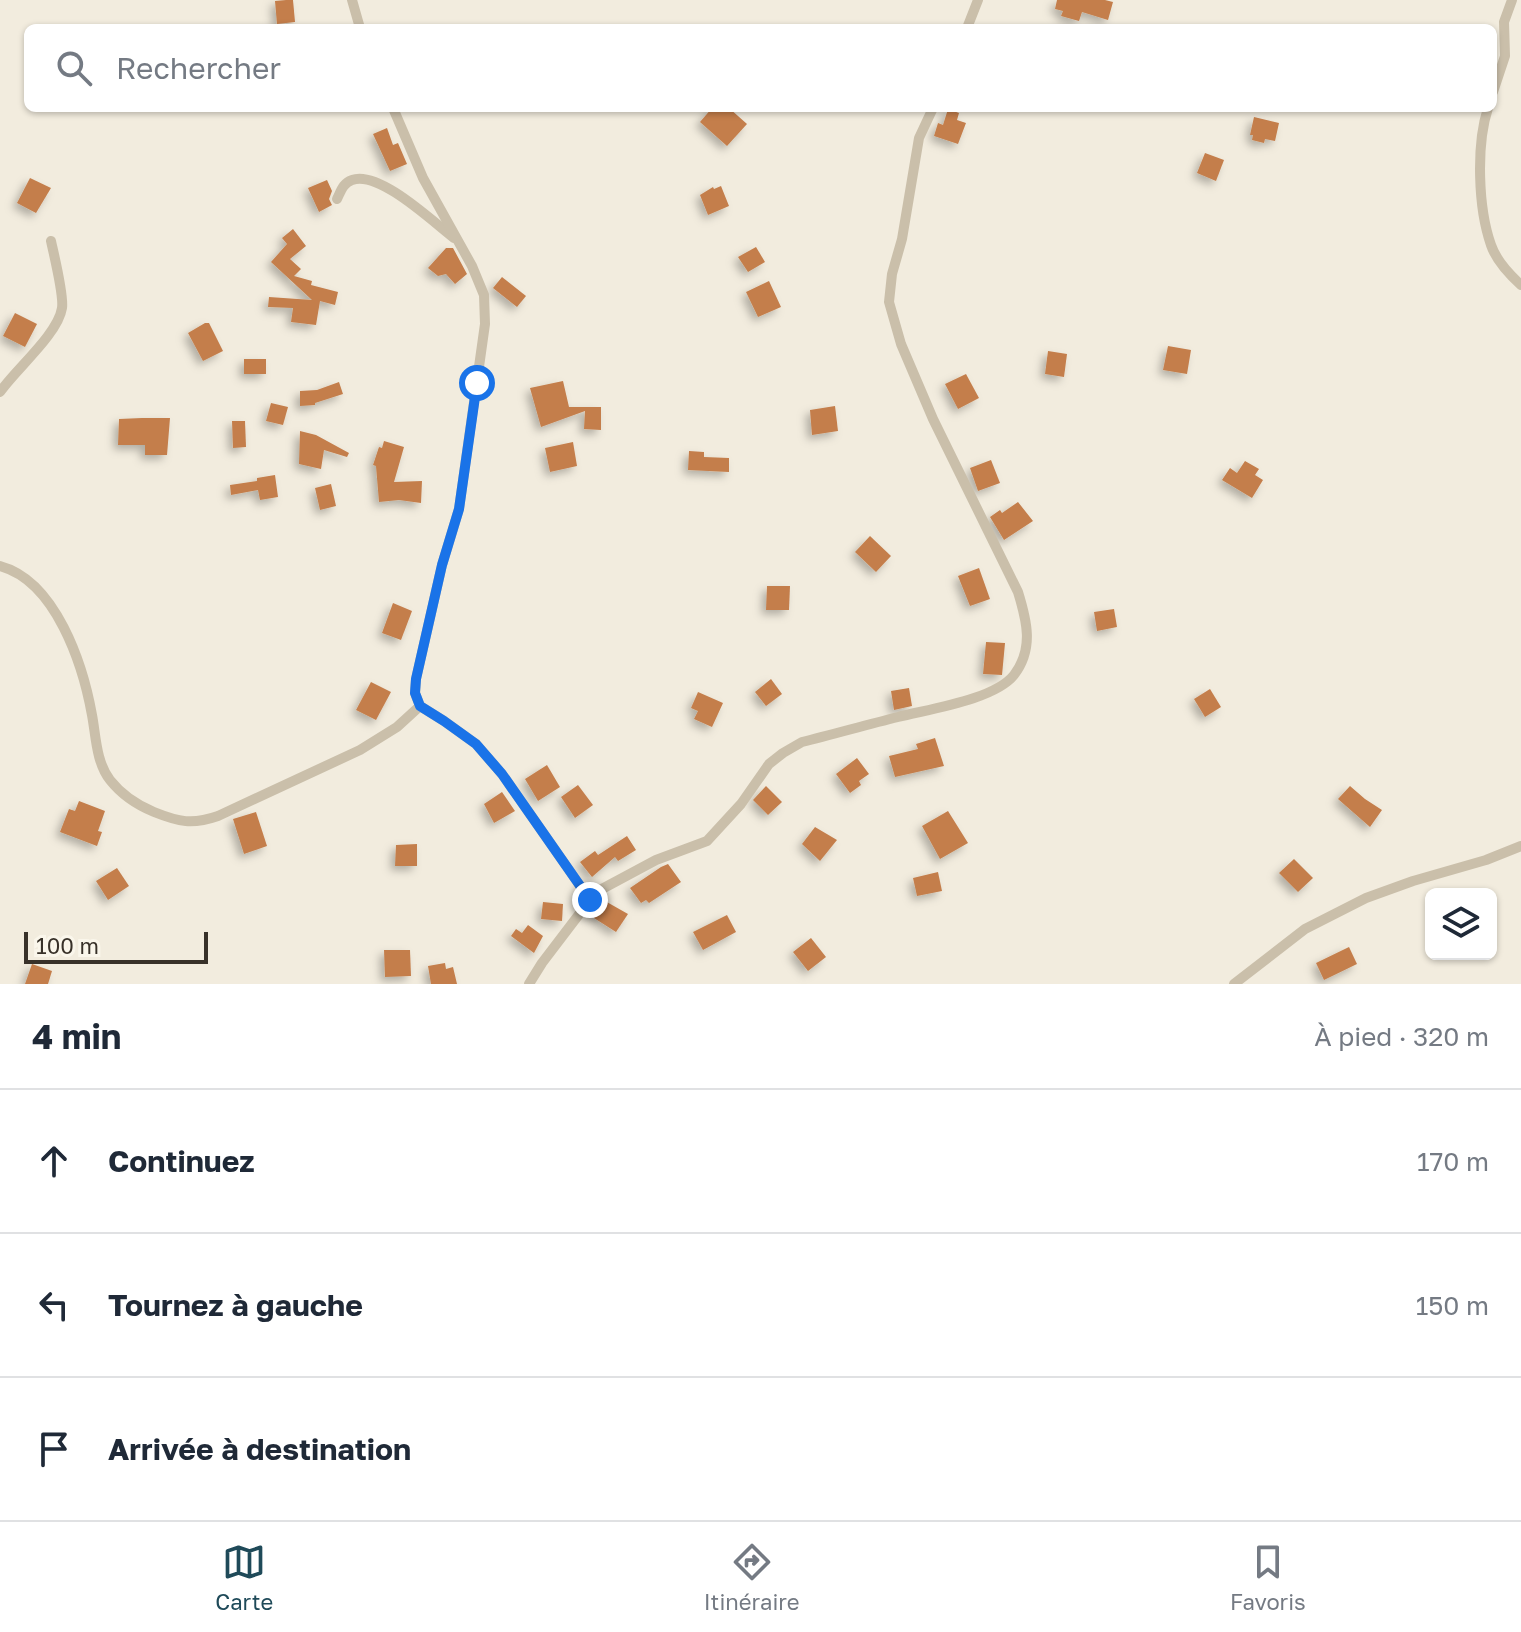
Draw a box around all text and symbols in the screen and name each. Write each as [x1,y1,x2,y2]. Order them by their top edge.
search box [24,24,1497,112]
icon: search [52,46,96,90]
text: Rechercher [116,50,281,86]
route start [459,365,495,401]
route end [572,882,608,918]
map controls [1425,888,1497,960]
button: layers [1425,888,1497,960]
scale bar [24,928,208,964]
text: 100 m [36,932,99,959]
text: 4 min [32,1016,121,1056]
text: À pied · 320 m [1314,1021,1489,1052]
icon: ahead [32,1139,76,1183]
text: Continuez [108,1143,255,1179]
text: 170 m [1417,1146,1489,1177]
icon: left [32,1283,76,1327]
text: Tournez à gauche [108,1287,363,1323]
text: 150 m [1416,1290,1489,1321]
icon: arrive [32,1427,76,1471]
text: Arrivée à destination [108,1431,411,1467]
tab: Carte [215,1540,273,1615]
tab: Itinéraire [704,1540,799,1615]
tab: Favoris [1230,1540,1306,1615]

